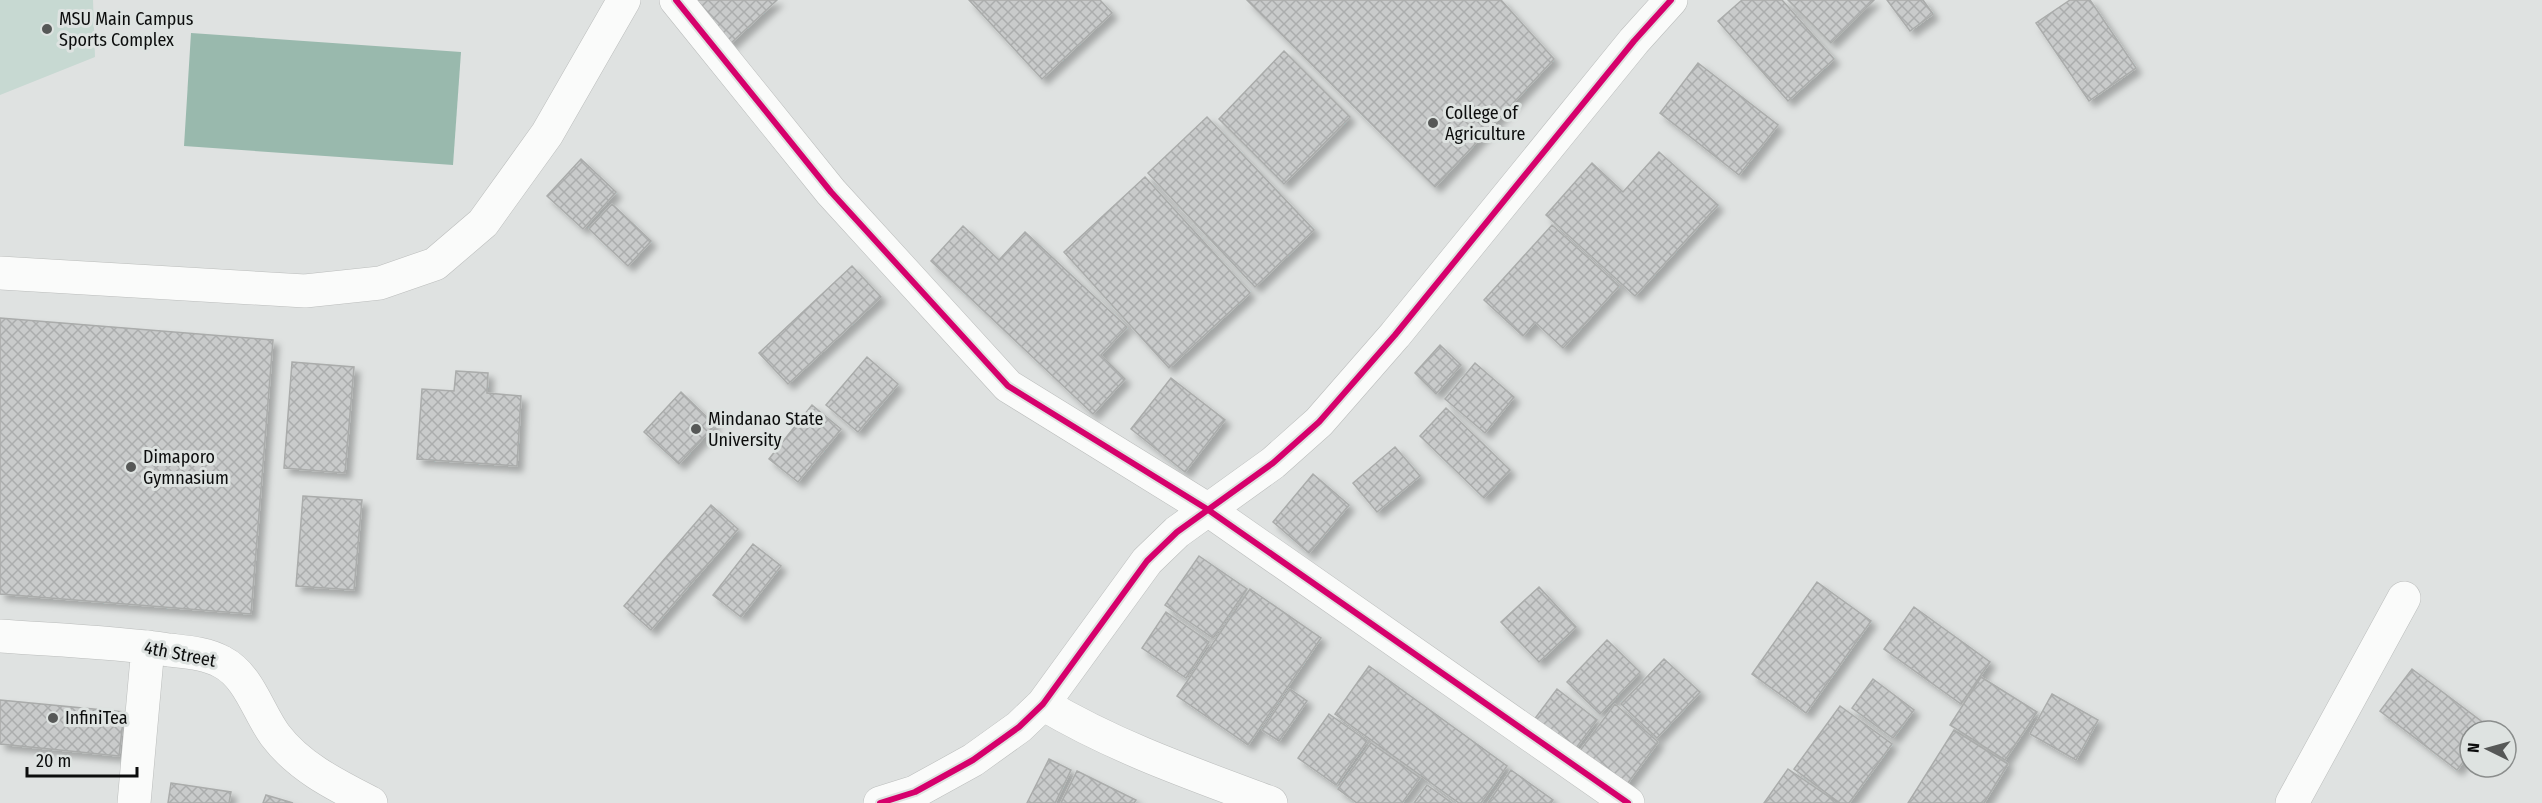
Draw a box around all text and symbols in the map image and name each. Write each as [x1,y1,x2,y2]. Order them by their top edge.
place label: MSU Main Campus Sports Complex [59,8,194,51]
marker: MSU Main Campus Sports Complex [40,22,54,36]
place label: College of Agriculture [1445,102,1526,145]
marker: College of Agriculture [1426,116,1440,130]
place label: Mindanao State University [708,408,823,451]
marker: Mindanao State University [689,422,703,436]
place label: Dimaporo Gymnasium [143,446,229,489]
marker: Dimaporo Gymnasium [124,460,138,474]
street label: 4th Street [142,636,218,672]
place label: InfiniTea [65,707,128,729]
marker: InfiniTea [46,711,60,725]
north arrow [2458,719,2518,779]
scale bar [27,740,136,778]
text: N [2464,742,2483,753]
text: 20 m [36,750,71,772]

